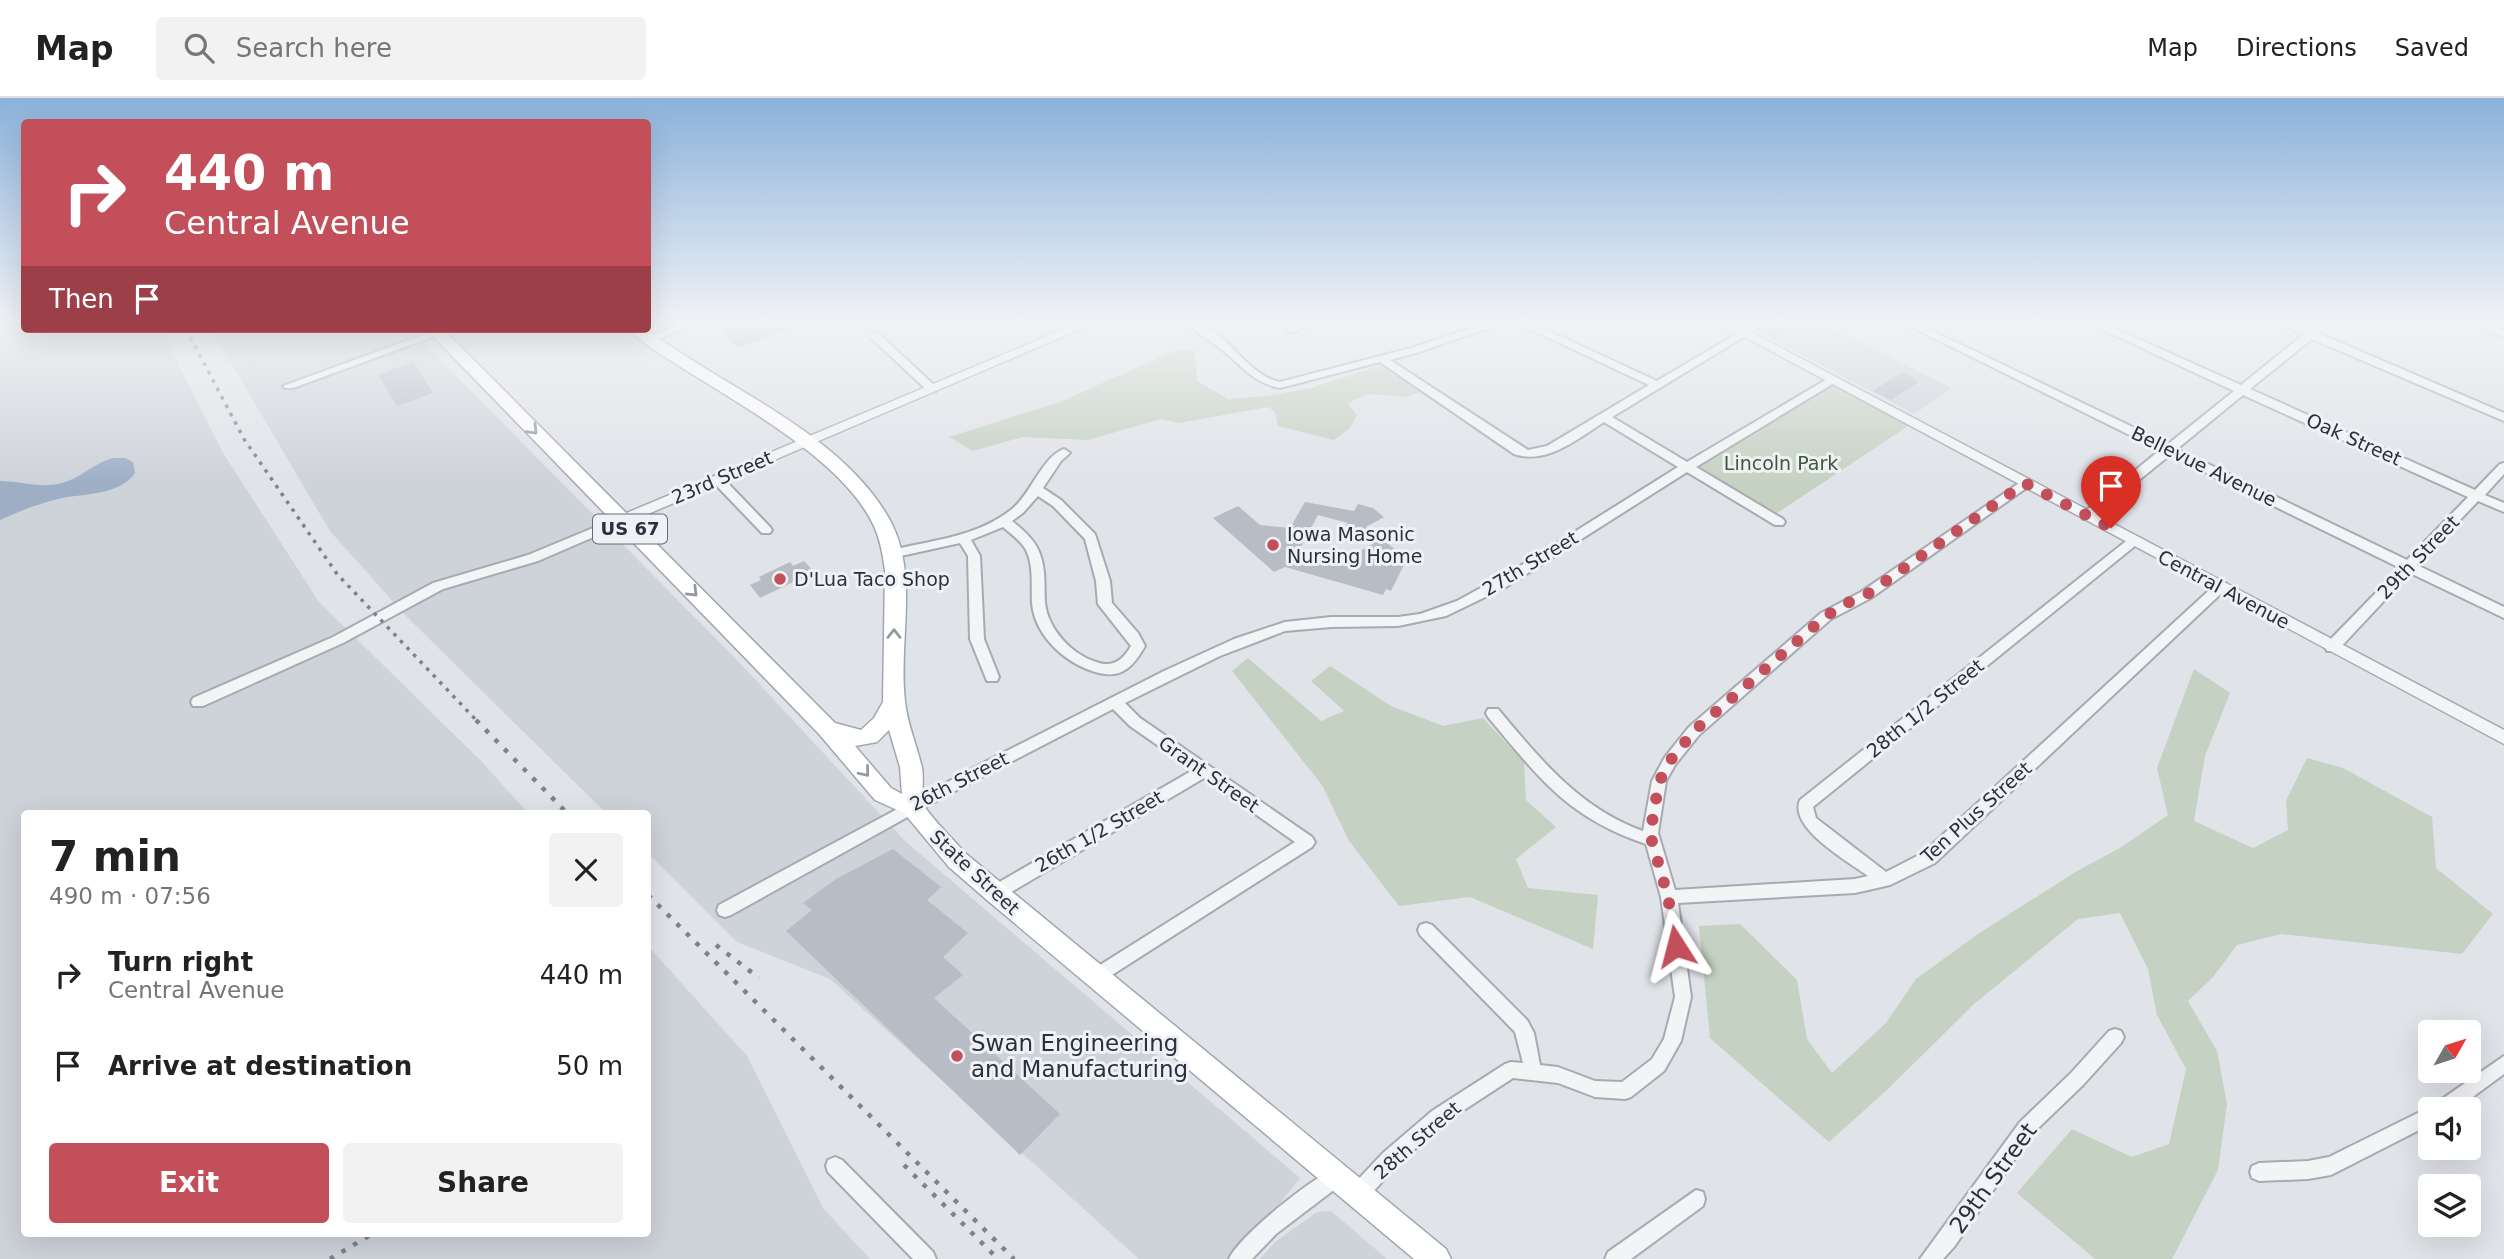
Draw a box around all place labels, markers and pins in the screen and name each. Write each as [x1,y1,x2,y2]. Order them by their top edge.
pin [2081,456,2141,528]
place label: Iowa Masonic Nursing Home [1287,523,1423,567]
marker: Iowa Masonic Nursing Home [1265,537,1281,553]
place label: D'Lua Taco Shop [794,568,950,590]
marker: D'Lua Taco Shop [772,571,788,587]
place label: Swan Engineering and Manufacturing [971,1030,1188,1082]
marker: Swan Engineering and Manufacturing [949,1048,965,1064]

